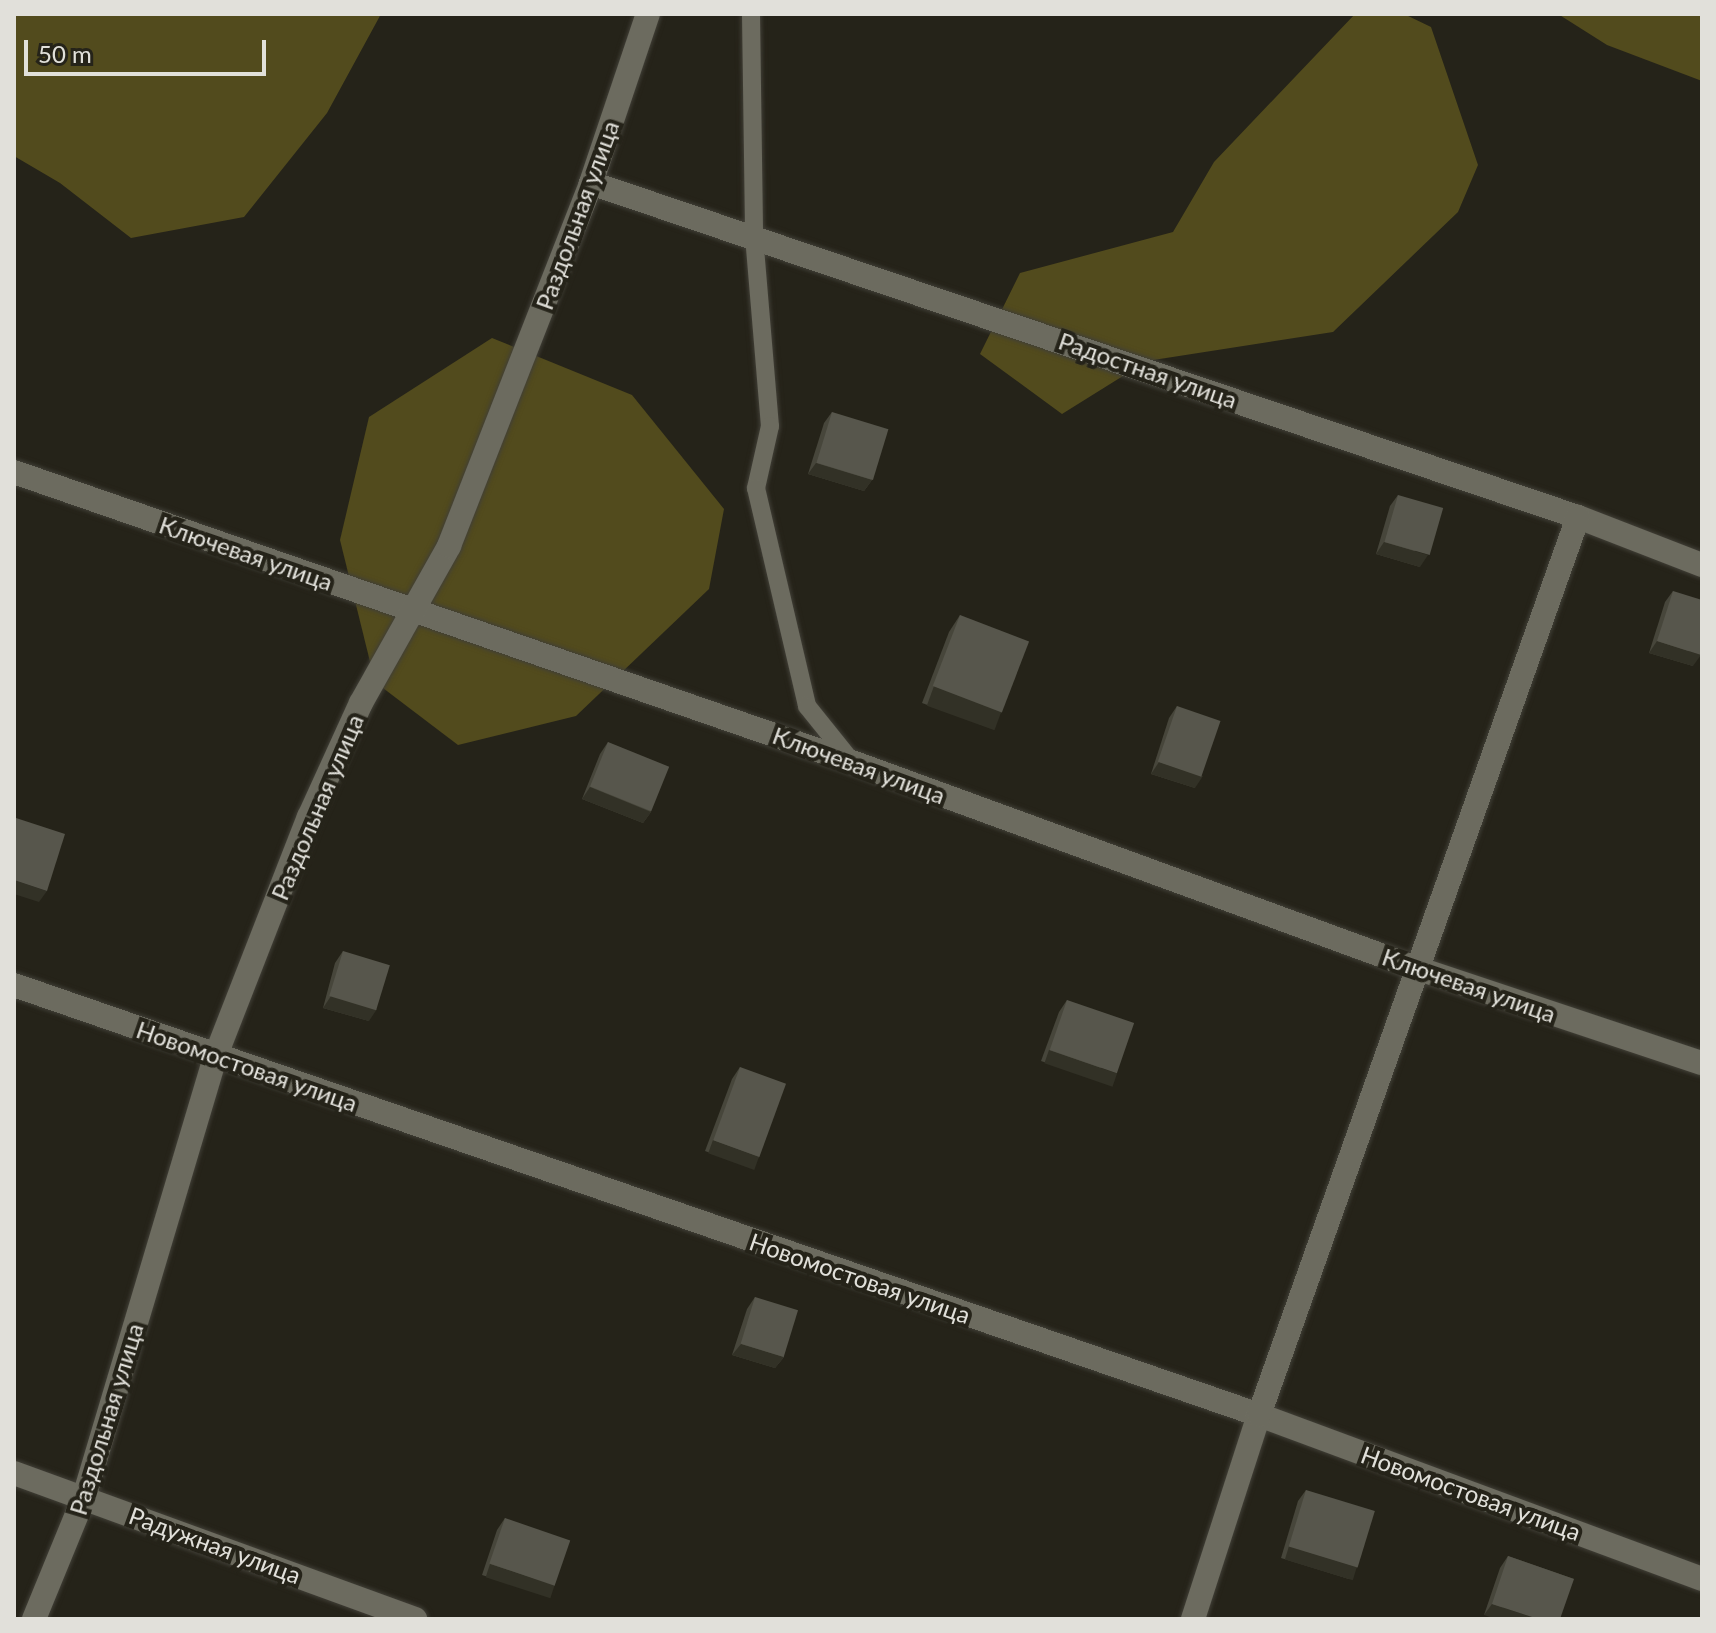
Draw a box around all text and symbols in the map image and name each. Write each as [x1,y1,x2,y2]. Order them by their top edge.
scale bar [28,24,270,74]
text: 50 m [38,39,92,68]
street label: Раздольная улица [529,117,625,313]
street label: Радостная улица [1055,326,1241,414]
street label: Ключевая улица [156,510,336,596]
street label: Раздольная улица [265,710,369,904]
street label: Ключевая улица [769,720,949,810]
street label: Ключевая улица [1379,942,1559,1028]
street label: Новомостовая улица [133,1015,361,1117]
street label: Новомостовая улица [746,1227,974,1329]
street label: Раздольная улица [63,1320,149,1518]
street label: Новомостовая улица [1357,1440,1585,1546]
street label: Радужная улица [125,1501,305,1589]

